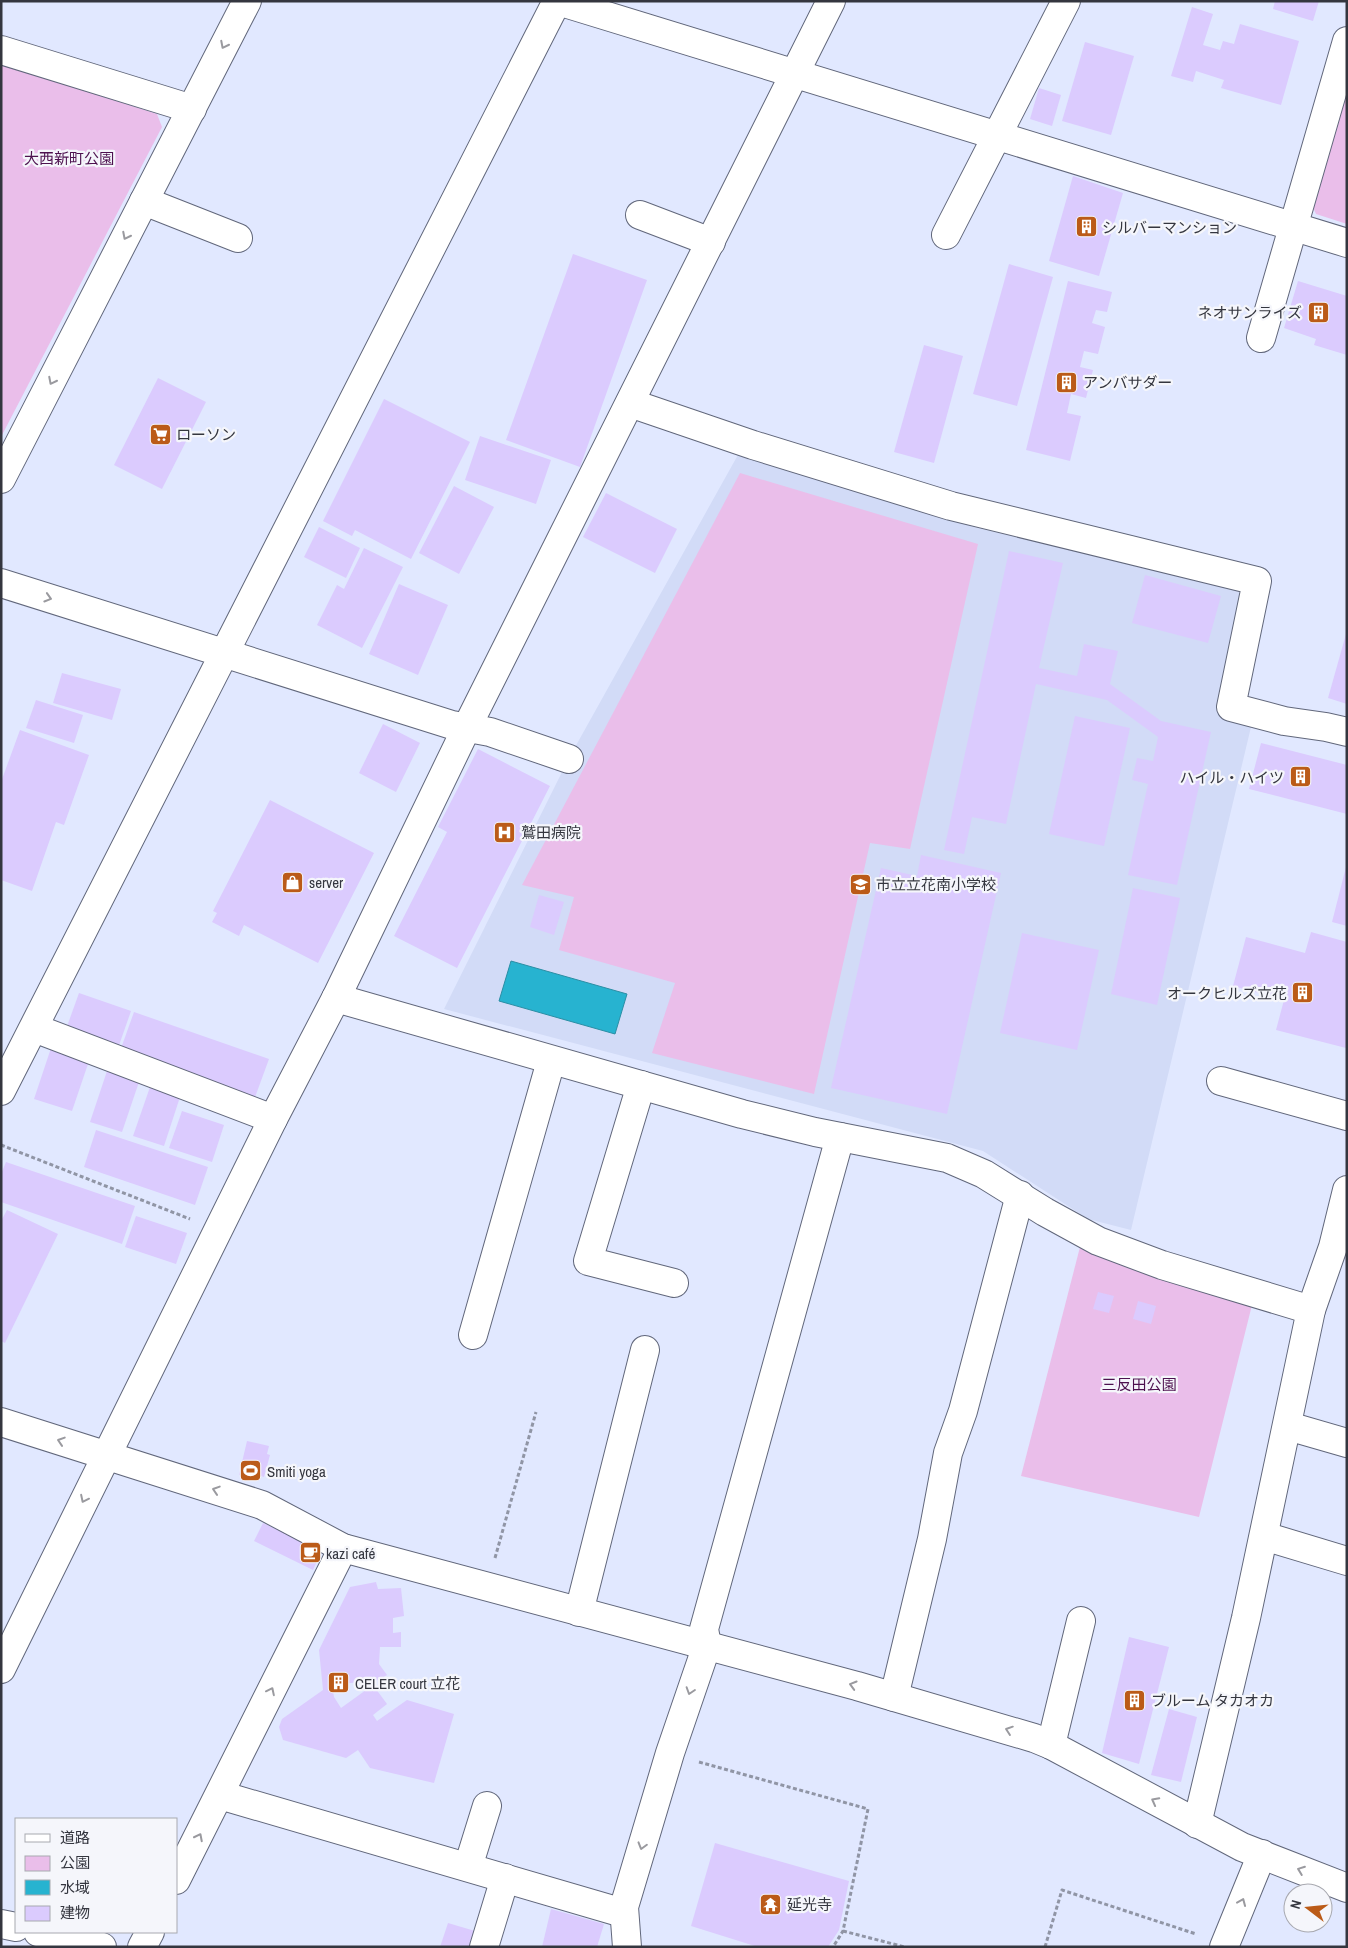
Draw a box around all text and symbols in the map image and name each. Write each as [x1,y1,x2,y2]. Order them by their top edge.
one-way arrow [220,40,231,49]
park label: 大西新町公園 [24,148,114,169]
building icon: シルバーマンション [1074,215,1098,239]
place label: シルバーマンション [1102,217,1237,238]
one-way arrow [122,231,132,240]
building icon: ネオサンライズ [1306,300,1330,324]
place label: ネオサンライズ [1197,302,1302,323]
building icon: アンバサダー [1055,370,1079,394]
place label: アンバサダー [1083,372,1172,393]
one-way arrow [48,375,58,384]
supermarket icon: ローソン [148,422,172,446]
place label: ローソン [176,424,236,445]
one-way arrow [43,592,51,602]
building icon: ハイル・ハイツ [1288,765,1312,789]
place label: ハイル・ハイツ [1180,767,1284,788]
hospital icon: 鷲田病院 [493,820,517,844]
place label: 鷲田病院 [521,822,581,843]
shop icon: server [281,870,305,894]
place label: server [309,872,343,893]
school or university icon: 市立立花南小学校 [848,872,872,896]
place label: 市立立花南小学校 [876,874,996,895]
building icon: オークヒルズ立花 [1291,981,1315,1005]
place label: オークヒルズ立花 [1167,983,1287,1004]
park label: 三反田公園 [1101,1374,1177,1395]
one-way arrow [57,1437,65,1447]
sports icon: Smiti yoga [239,1459,263,1483]
place label: Smiti yoga [267,1461,326,1482]
one-way arrow [212,1486,220,1496]
one-way arrow [80,1494,90,1503]
cafe icon: kazi café [298,1541,322,1565]
place label: kazi café [326,1543,375,1564]
building icon: CELER court 立花 [327,1671,351,1695]
place label: CELER court 立花 [355,1673,460,1694]
one-way arrow [848,1680,857,1691]
one-way arrow [686,1686,696,1695]
one-way arrow [265,1688,275,1697]
building icon: ブルーム タカオカ [1123,1688,1147,1712]
place label: ブルーム タカオカ [1151,1690,1274,1711]
one-way arrow [1005,1726,1014,1736]
one-way arrow [1151,1797,1160,1807]
legend [15,1818,178,1933]
text: 道路 [60,1827,90,1848]
one-way arrow [192,1833,202,1842]
one-way arrow [638,1842,648,1850]
text: 公園 [60,1852,90,1873]
one-way arrow [1298,1865,1306,1875]
text: 水域 [60,1877,90,1898]
north arrow [1283,1883,1333,1933]
temple icon: 延光寺 [759,1892,783,1916]
place label: 延光寺 [787,1894,832,1915]
one-way arrow [1236,1898,1247,1907]
text: N [1286,1898,1305,1911]
text: 建物 [60,1902,90,1923]

